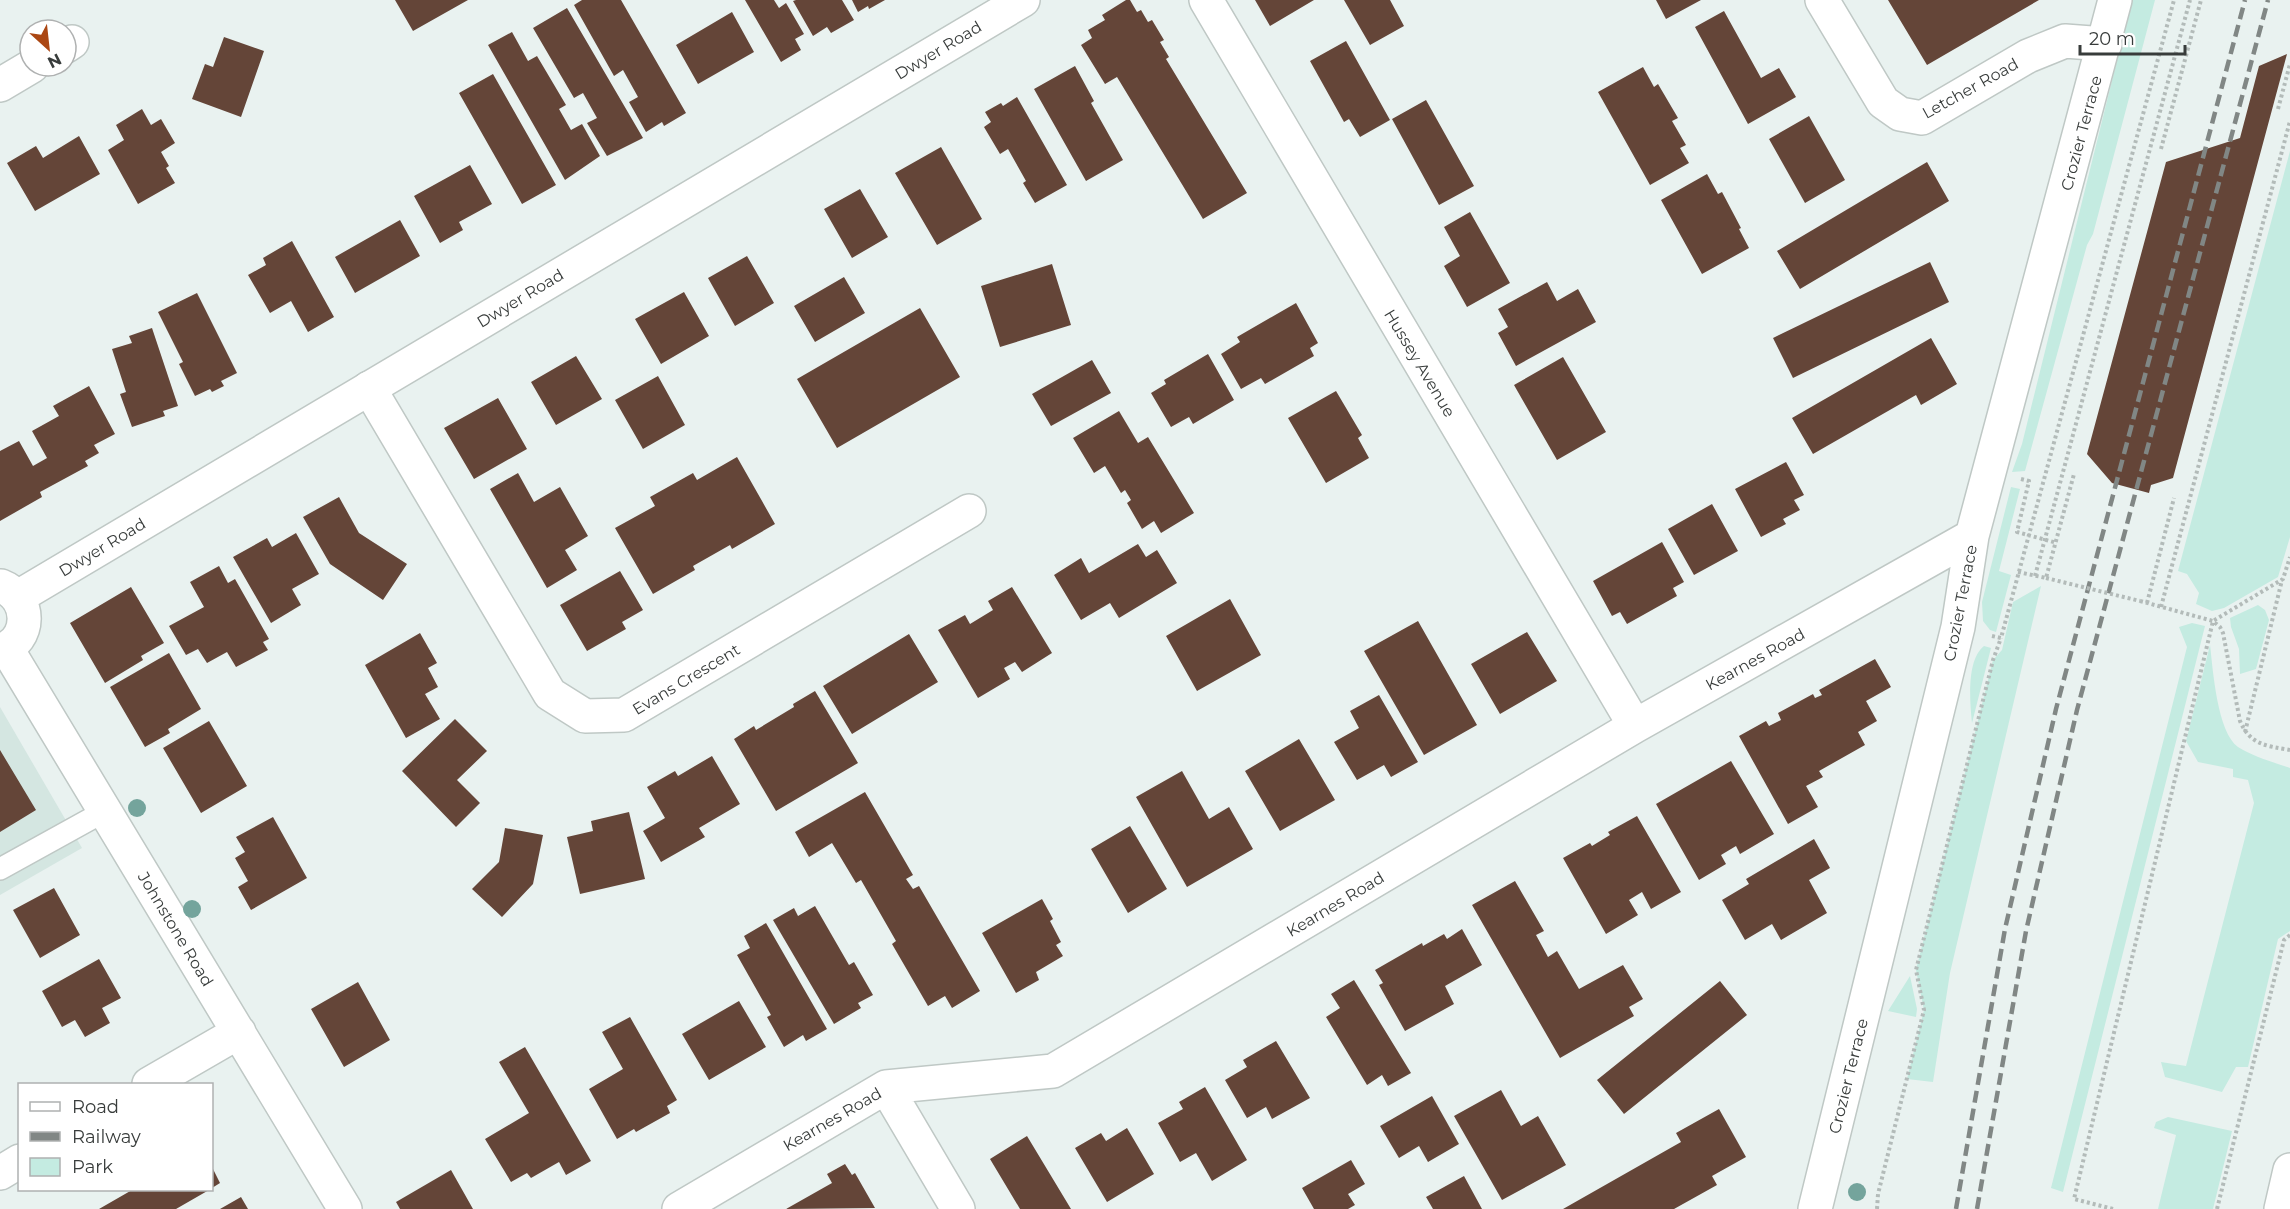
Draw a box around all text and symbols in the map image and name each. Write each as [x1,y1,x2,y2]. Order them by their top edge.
street label: Dwyer Road [891,17,985,84]
north arrow [18,18,78,78]
scale bar [2080,18,2185,56]
text: 20 m [2089,28,2135,50]
text: N [45,50,65,72]
street label: Letcher Road [1919,54,2022,123]
street label: Crozier Terrace [2057,74,2106,193]
street label: Dwyer Road [473,265,567,332]
street label: Hussey Avenue [1380,306,1459,421]
street label: Dwyer Road [55,514,149,581]
street label: Crozier Terrace [1940,543,1981,663]
street label: Kearnes Road [1702,624,1808,695]
street label: Evans Crescent [629,640,744,719]
street label: Johnstone Road [133,868,217,990]
street label: Kearnes Road [1283,868,1387,941]
street label: Crozier Terrace [1825,1016,1872,1136]
legend [18,1083,213,1191]
street label: Kearnes Road [780,1084,885,1155]
text: Road [72,1096,119,1118]
text: Railway [72,1126,141,1148]
text: Park [72,1156,113,1178]

